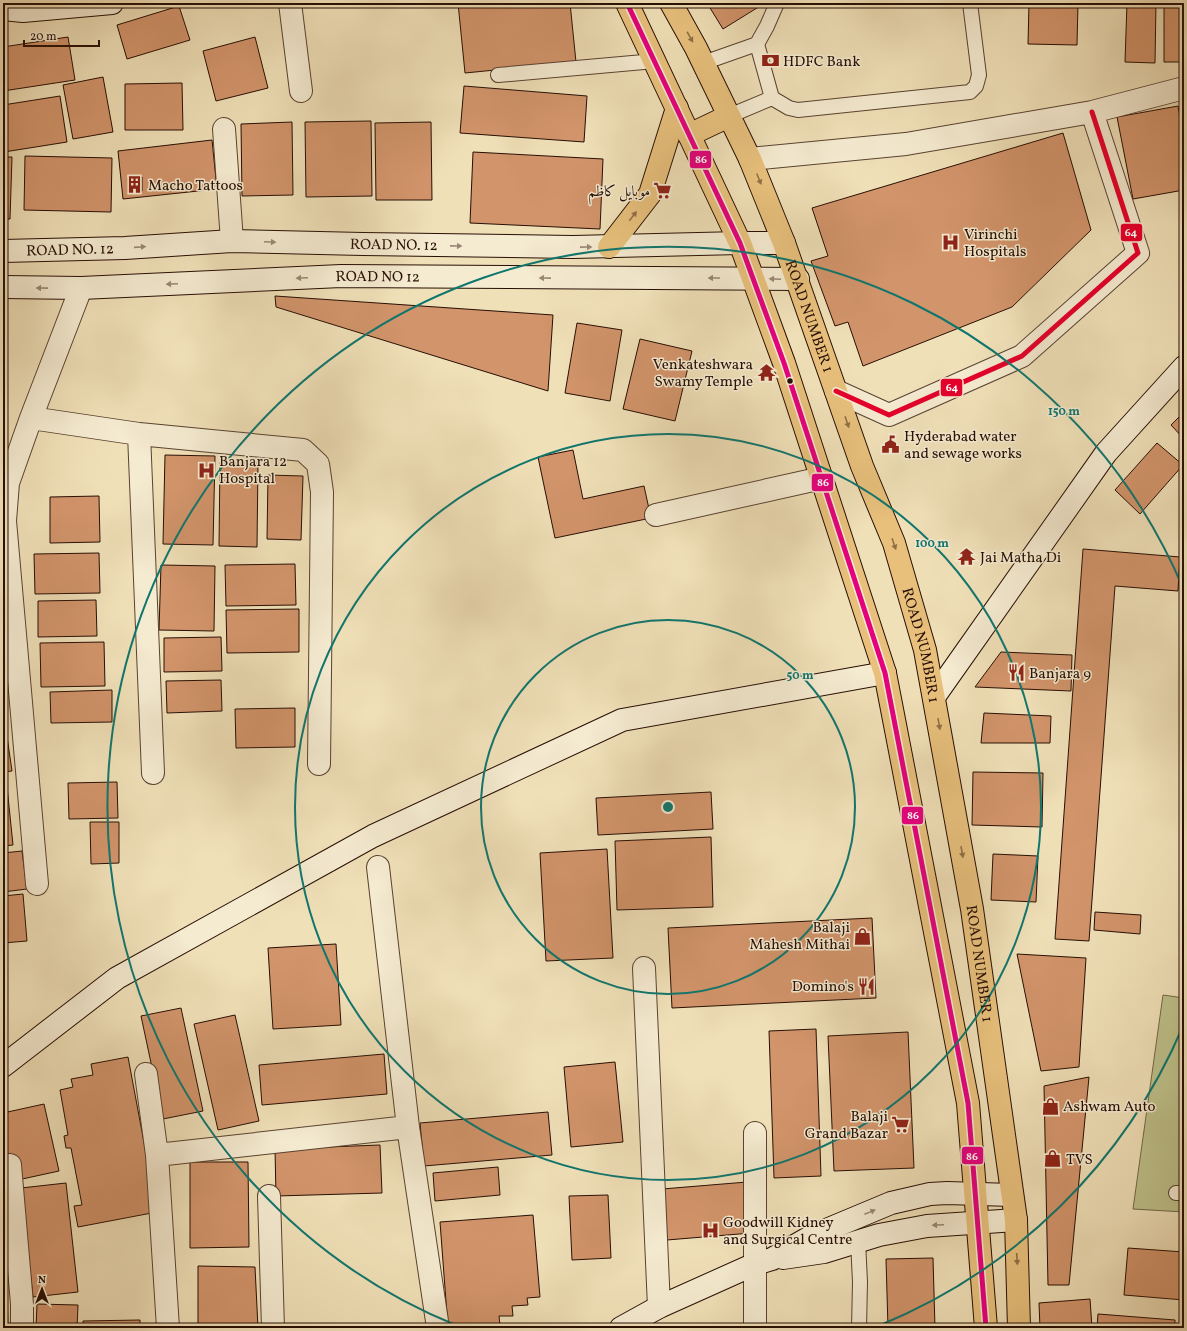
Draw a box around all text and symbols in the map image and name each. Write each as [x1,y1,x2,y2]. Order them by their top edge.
scale bar [24,22,99,48]
text: 20 m [30,29,57,45]
one-way arrow [686,31,693,43]
bank icon: HDFC Bank [760,51,780,71]
place label: HDFC Bank [783,52,860,73]
line badge: 86 [689,150,712,169]
text: 86 [695,153,707,168]
one-way arrow [756,174,762,186]
building icon: Macho Tattoos [125,175,145,195]
place label: Macho Tattoos [148,176,243,197]
supermarket icon: موبايل كاظم [653,181,673,201]
place label: موبايل كاظم [588,182,650,205]
one-way arrow [629,210,638,221]
line badge: 64 [1120,223,1143,242]
place label: Virinchi Hospitals [964,225,1026,263]
text: 64 [1125,226,1138,241]
hospital icon: Virinchi Hospitals [941,233,961,253]
street label: ROAD NO. 12 [350,235,438,257]
one-way arrow [264,238,276,245]
street label: ROAD NO. 12 [26,239,114,262]
one-way arrow [450,242,462,249]
one-way arrow [134,243,146,250]
one-way arrow [580,244,593,250]
street label: ROAD NUMBER 1 [779,257,838,376]
street label: ROAD NO 12 [335,267,420,289]
one-way arrow [296,274,308,281]
one-way arrow [538,275,551,281]
one-way arrow [707,275,720,281]
one-way arrow [768,276,781,282]
one-way arrow [165,281,178,287]
one-way arrow [35,285,48,291]
place label: Venkateshwara Swamy Temple [653,355,753,393]
temple icon: Venkateshwara Swamy Temple [756,363,776,383]
unlabelled marker [785,376,795,386]
line badge: 64 [940,378,963,397]
text: 64 [946,381,959,396]
text: 150 m [1048,404,1080,420]
one-way arrow [845,416,851,428]
place label: Hyderabad water and sewage works [904,427,1022,465]
public building icon: Hyderabad water and sewage works [881,435,901,455]
place label: Banjara 12 Hospital [219,452,287,490]
hospital icon: Banjara 12 Hospital [196,460,216,480]
line badge: 86 [811,473,834,492]
text: 86 [817,476,829,491]
text: 100 m [915,536,949,552]
one-way arrow [891,538,897,550]
temple icon: Jai Matha Di [957,547,977,567]
place label: Jai Matha Di [980,548,1061,569]
street label: ROAD NUMBER 1 [895,585,943,705]
restaurant icon: Banjara 9 [1006,663,1026,683]
place label: Banjara 9 [1029,664,1091,685]
text: 50 m [786,668,814,684]
one-way arrow [936,718,942,730]
centre of rings [661,800,675,814]
line badge: 86 [901,806,924,825]
text: 86 [907,809,919,824]
one-way arrow [959,846,965,858]
street label: ROAD NUMBER 1 [960,904,997,1024]
place label: Balaji Mahesh Mithai [749,918,850,956]
shop icon: Balaji Mahesh Mithai [853,926,873,946]
restaurant icon: Domino's [857,976,877,996]
place label: Domino's [792,977,854,998]
shop icon: Ashwam Auto [1040,1096,1060,1116]
place label: Ashwam Auto [1063,1097,1156,1118]
place label: Balaji Grand Bazar [805,1107,888,1145]
supermarket icon: Balaji Grand Bazar [891,1115,911,1135]
line badge: 86 [961,1146,984,1165]
shop icon: TVS [1043,1149,1063,1169]
text: 86 [966,1150,978,1165]
place label: TVS [1066,1150,1093,1171]
one-way arrow [864,1208,876,1214]
place label: Goodwill Kidney and Surgical Centre [723,1213,852,1251]
hospital icon: Goodwill Kidney and Surgical Centre [700,1221,720,1241]
one-way arrow [932,1222,944,1229]
one-way arrow [1014,1253,1021,1265]
north arrow [22,1269,62,1309]
text: N [38,1273,46,1288]

